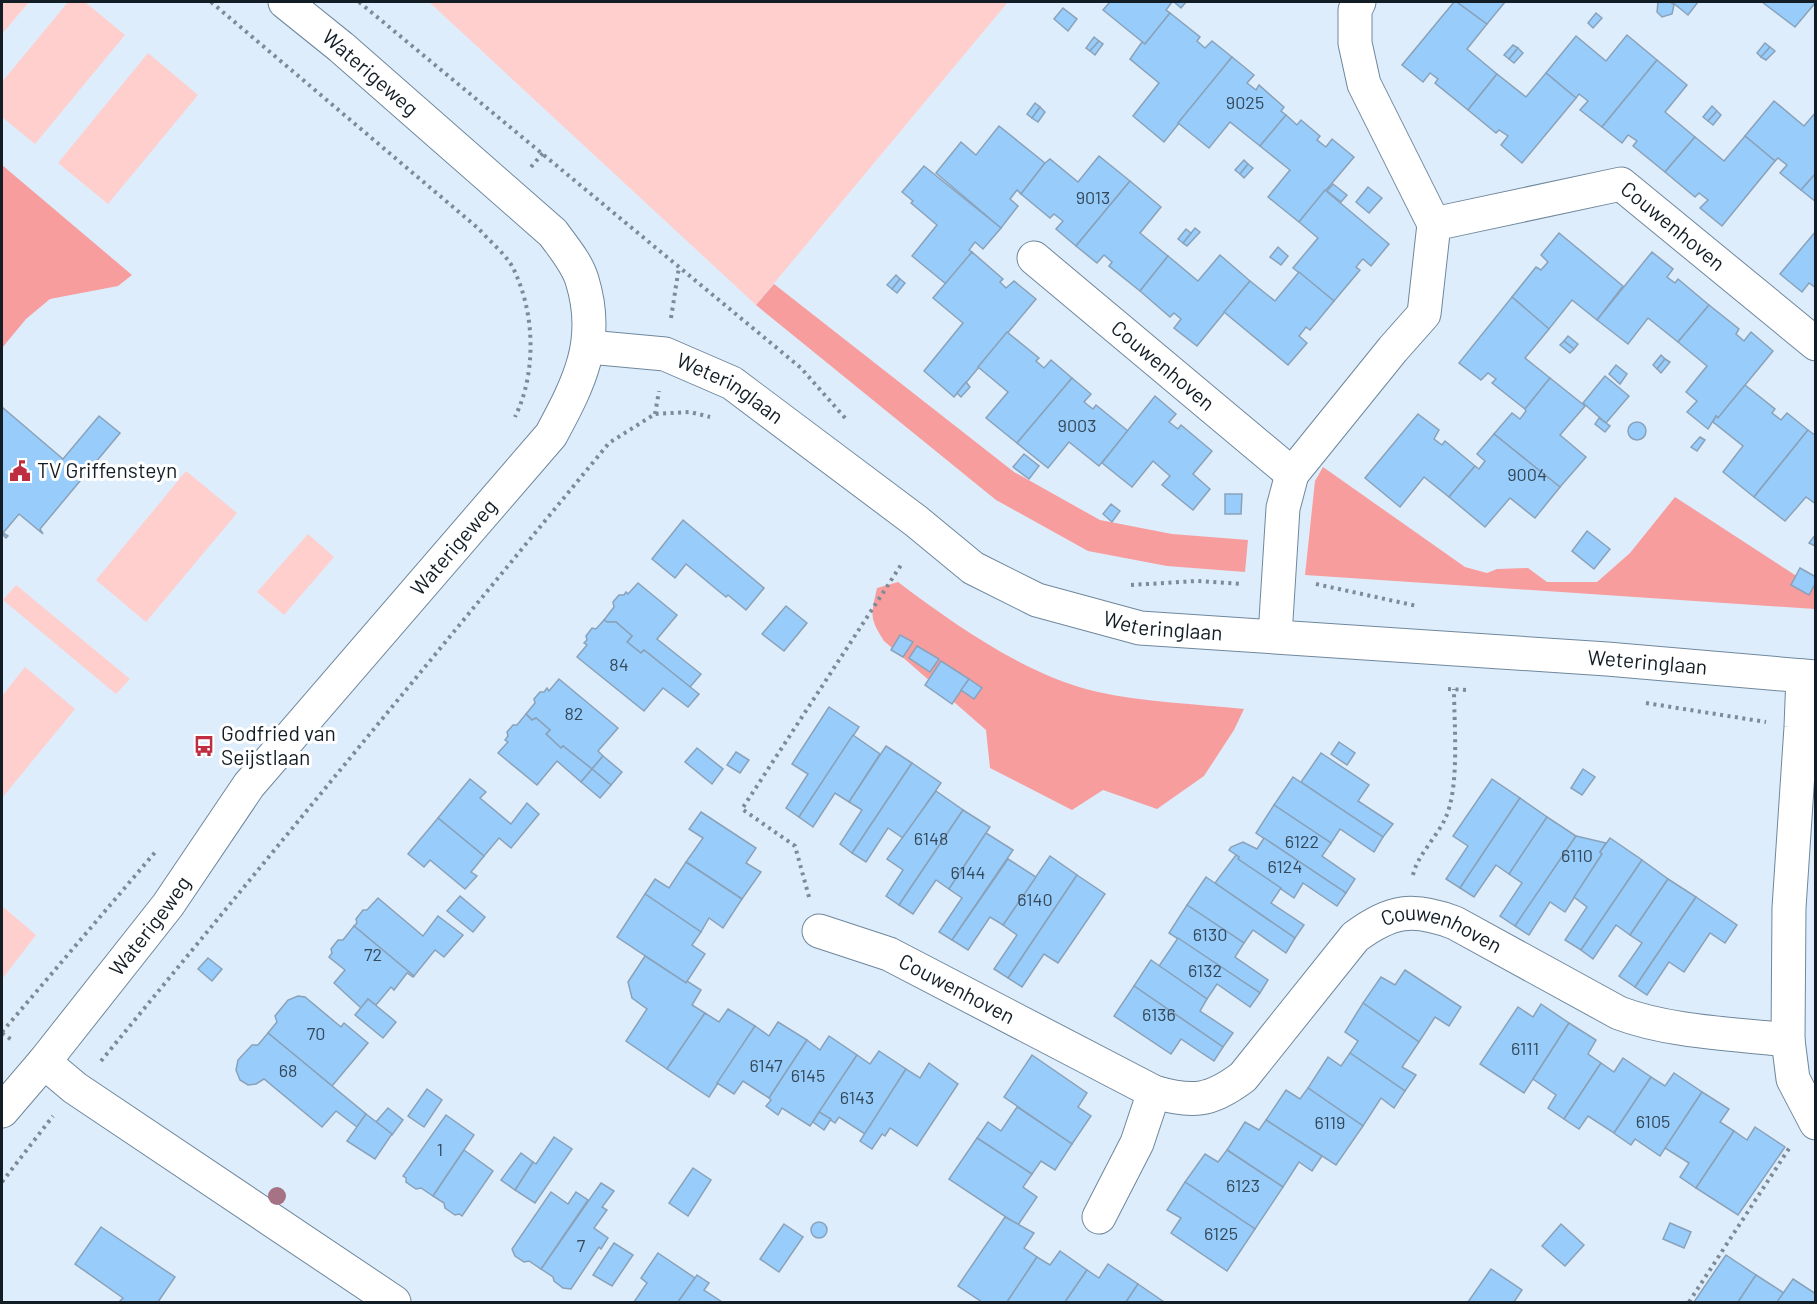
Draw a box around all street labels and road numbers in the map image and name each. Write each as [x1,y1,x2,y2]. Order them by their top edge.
street label: Waterigeweg [318,23,424,120]
street label: Couwenhoven [1616,175,1731,275]
street label: Couwenhoven [1107,314,1221,415]
street label: Weteringlaan [673,347,789,428]
street label: Waterigeweg [404,493,501,600]
street label: Weteringlaan [1101,605,1223,644]
street label: Weteringlaan [1587,644,1708,679]
street label: Waterigeweg [103,871,195,980]
street label: Couwenhoven [1377,899,1507,957]
street label: Couwenhoven [895,947,1020,1028]

